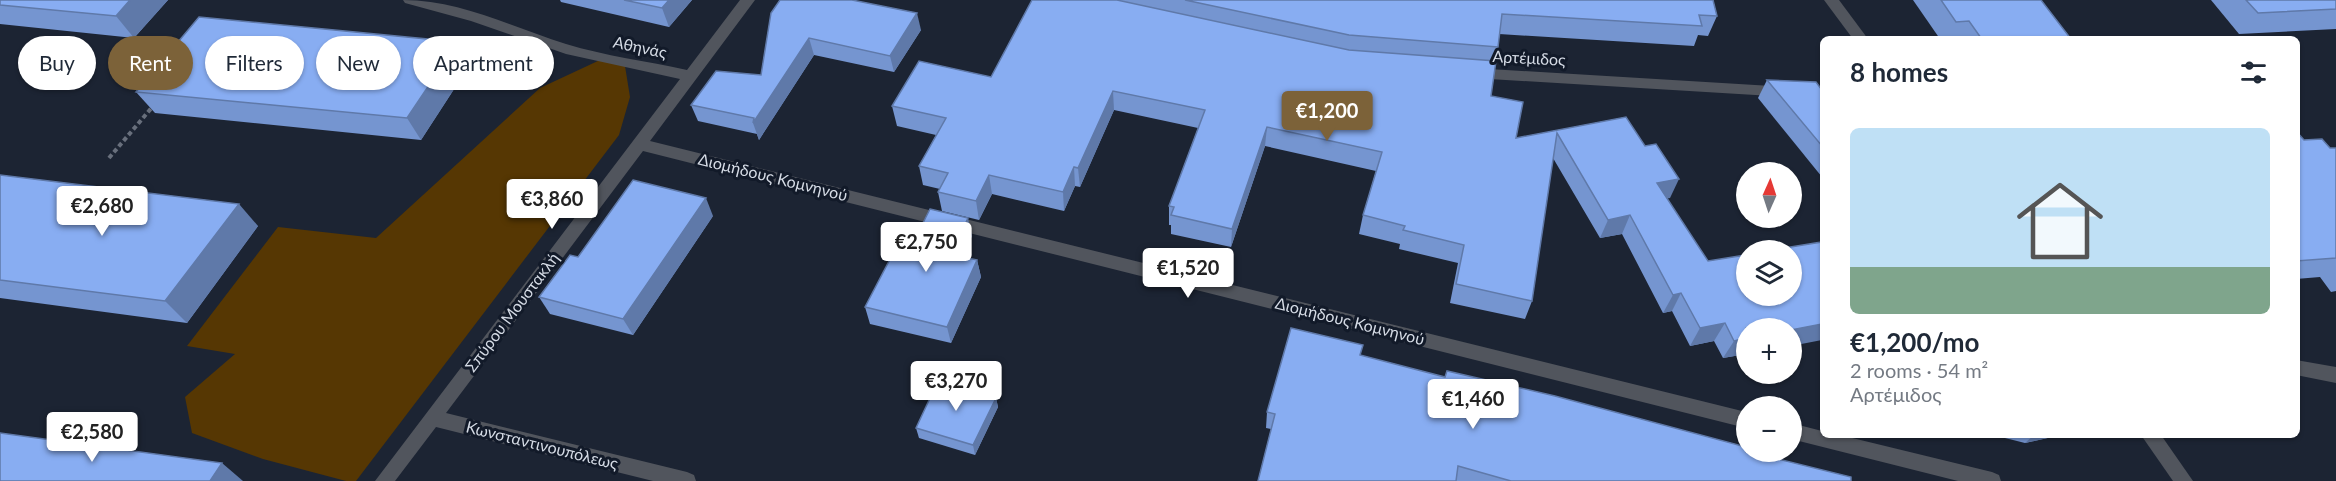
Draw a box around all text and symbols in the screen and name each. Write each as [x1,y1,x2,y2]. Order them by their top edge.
street label: Αθηνάς [612,32,669,62]
chip: Buy [18,36,96,90]
chip: Rent [108,36,193,90]
chip: Filters [205,36,304,90]
chip: New [316,36,401,90]
chip: Apartment [413,36,554,90]
street label: Αρτέμιδος [1492,46,1567,69]
text: 8 homes [1850,56,1948,88]
icon: filters [2237,56,2270,89]
pin: €1,200 [1278,91,1376,142]
text: €1,200 [1296,98,1358,122]
street label: Διομήδους Κομνηνού [697,149,850,204]
north arrow [1736,162,1802,228]
map controls [1736,162,1802,462]
icon: home [2006,167,2114,275]
pin: €3,860 [503,179,601,230]
pin: €2,680 [53,186,151,237]
text: €3,860 [521,186,583,210]
text: €2,680 [71,193,133,217]
pin: €2,750 [877,222,975,273]
text: €2,750 [895,229,957,253]
button: layers [1736,240,1802,306]
street label: Σπύρου Μουστακλή [461,248,563,375]
pin: €1,520 [1139,248,1237,299]
text: €1,520 [1157,255,1219,279]
street label: Διομήδους Κομνηνού [1274,293,1427,348]
button: + [1736,318,1802,384]
text: €1,200/mo [1850,326,1980,358]
text: 2 rooms · 54 m² [1850,358,1988,382]
pin: €3,270 [907,361,1005,412]
text: €3,270 [925,368,987,392]
pin: €1,460 [1424,379,1522,430]
text: Αρτέμιδος [1850,382,1942,406]
text: €1,460 [1442,386,1504,410]
button: − [1736,396,1802,462]
pin: €2,580 [43,412,141,463]
street label: Κωνσταντινουπόλεως [464,416,621,473]
text: €2,580 [61,419,123,443]

